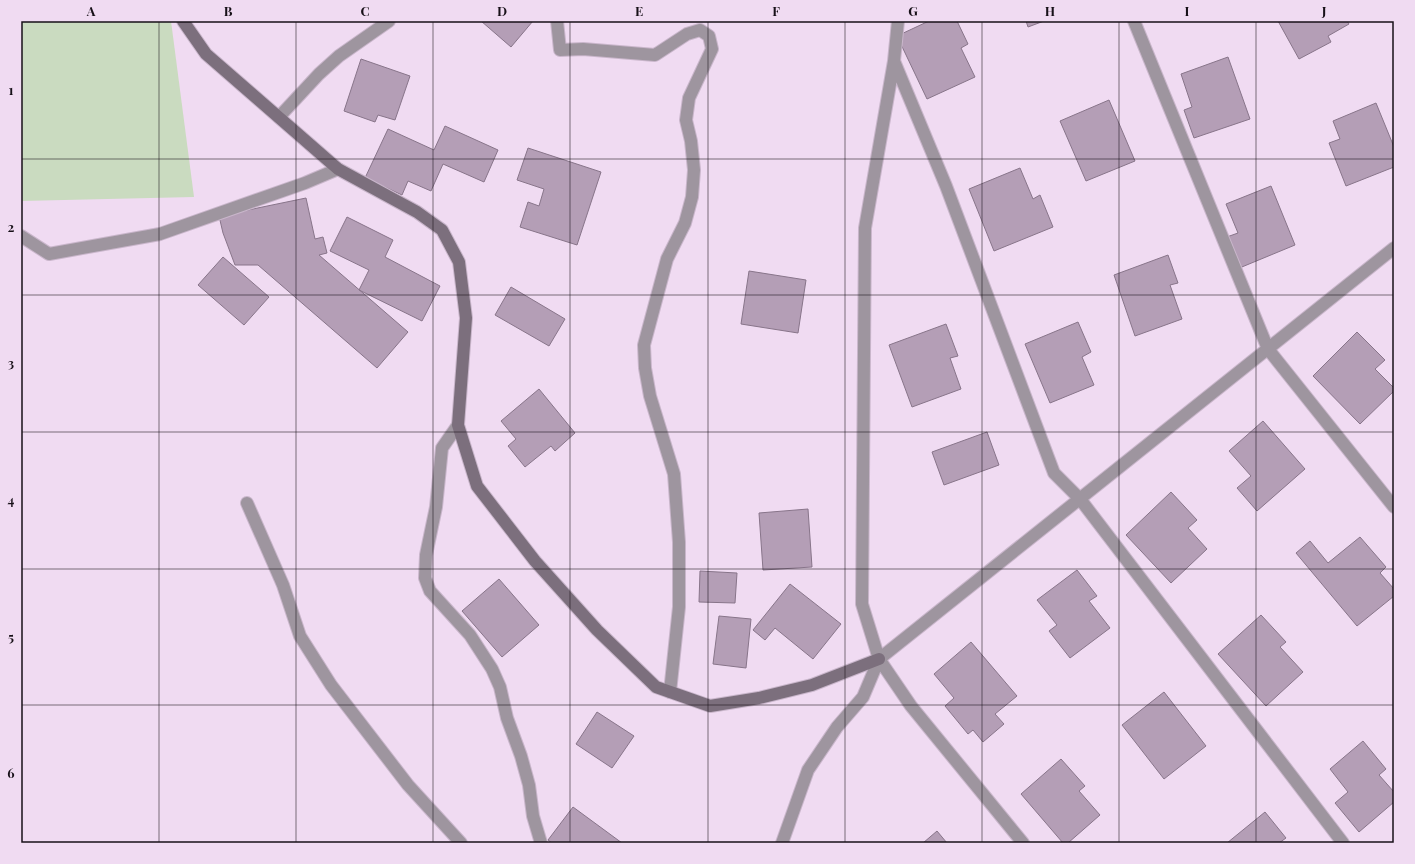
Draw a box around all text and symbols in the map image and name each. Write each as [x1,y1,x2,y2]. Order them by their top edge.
text: A [86,2,96,19]
text: B [224,2,233,19]
text: C [360,2,370,19]
text: D [497,2,507,19]
text: E [635,2,643,19]
text: F [772,2,780,19]
text: G [908,2,918,19]
text: H [1045,2,1055,19]
text: I [1185,2,1190,19]
text: J [1321,2,1327,19]
text: 1 [9,81,14,98]
text: 2 [8,218,15,235]
text: 3 [8,354,14,371]
text: 4 [8,491,15,508]
text: 5 [8,628,14,645]
text: 6 [7,764,15,781]

